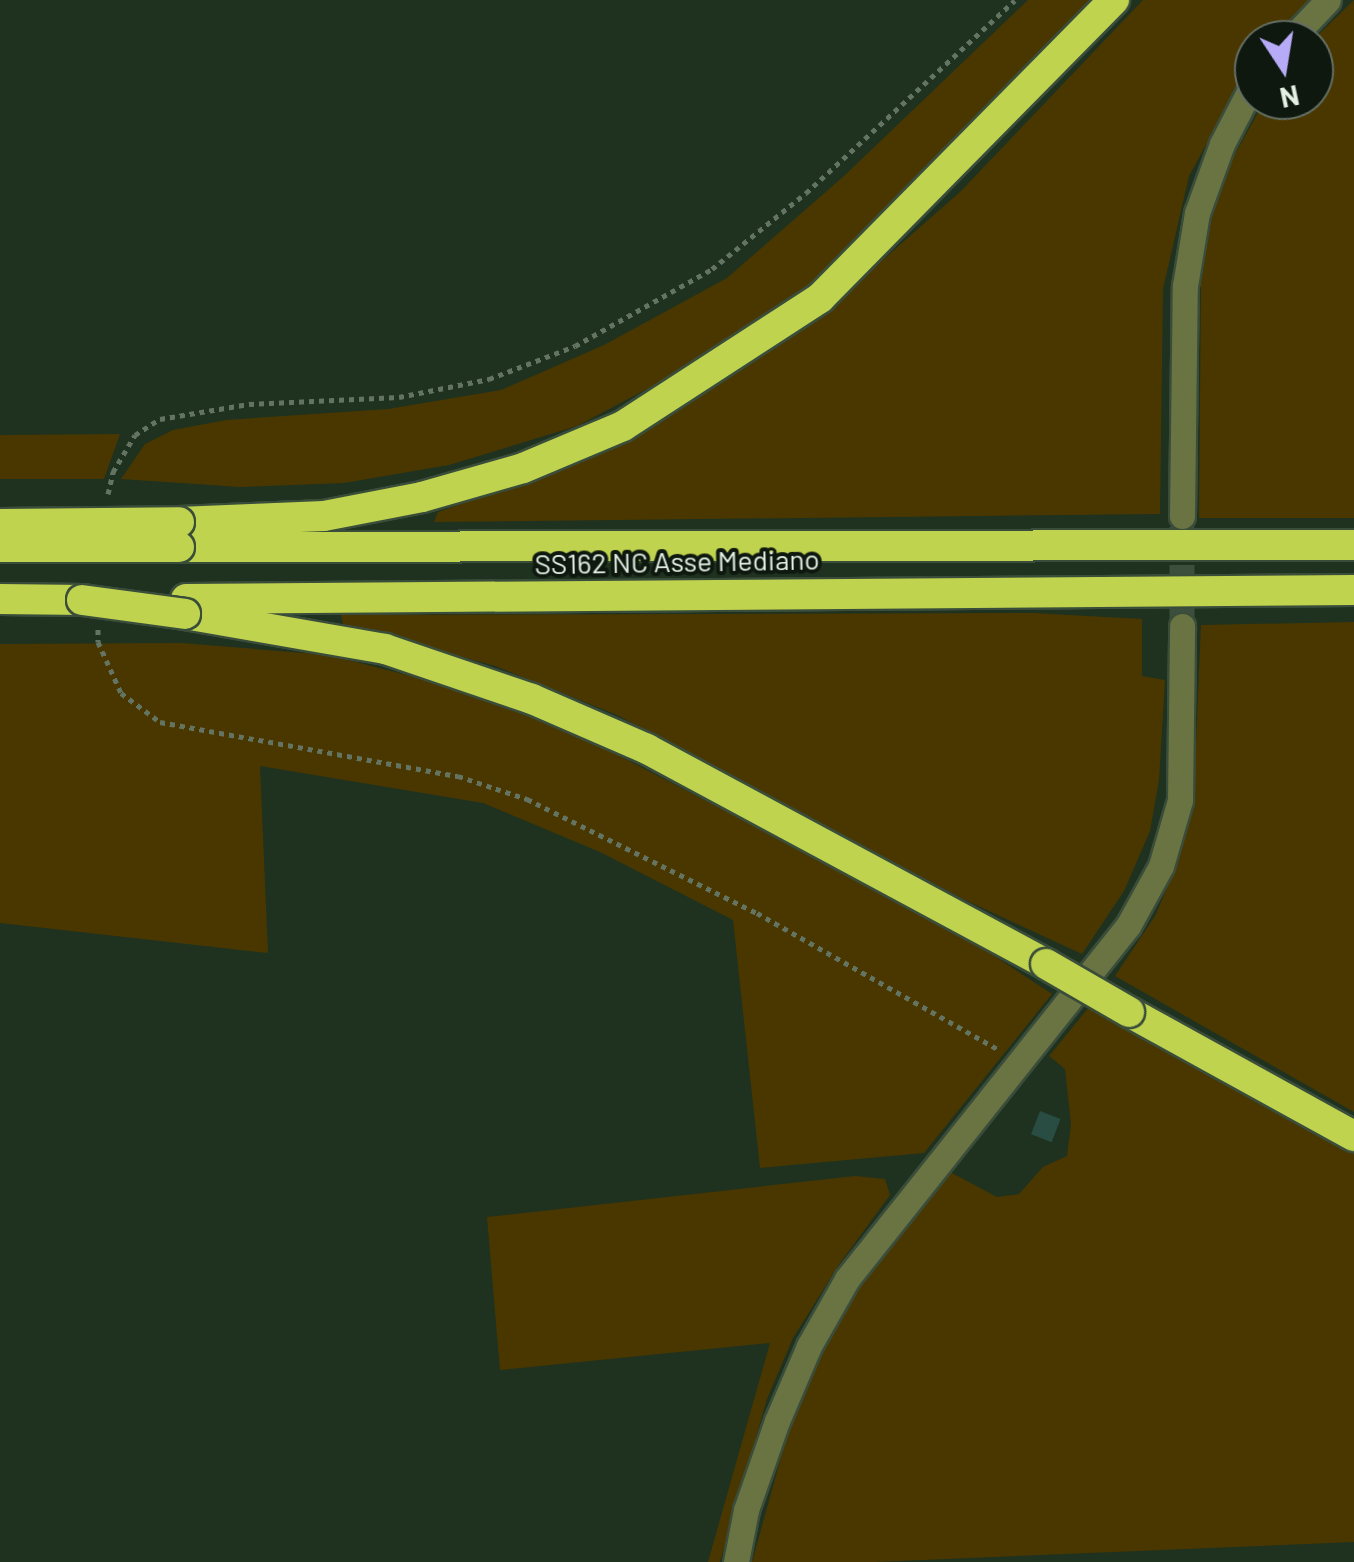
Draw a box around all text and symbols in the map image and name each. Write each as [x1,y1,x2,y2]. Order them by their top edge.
north arrow [1234,20,1334,120]
text: N [1277,79,1302,116]
street label: SS162 NC Asse Mediano [534,542,820,580]

